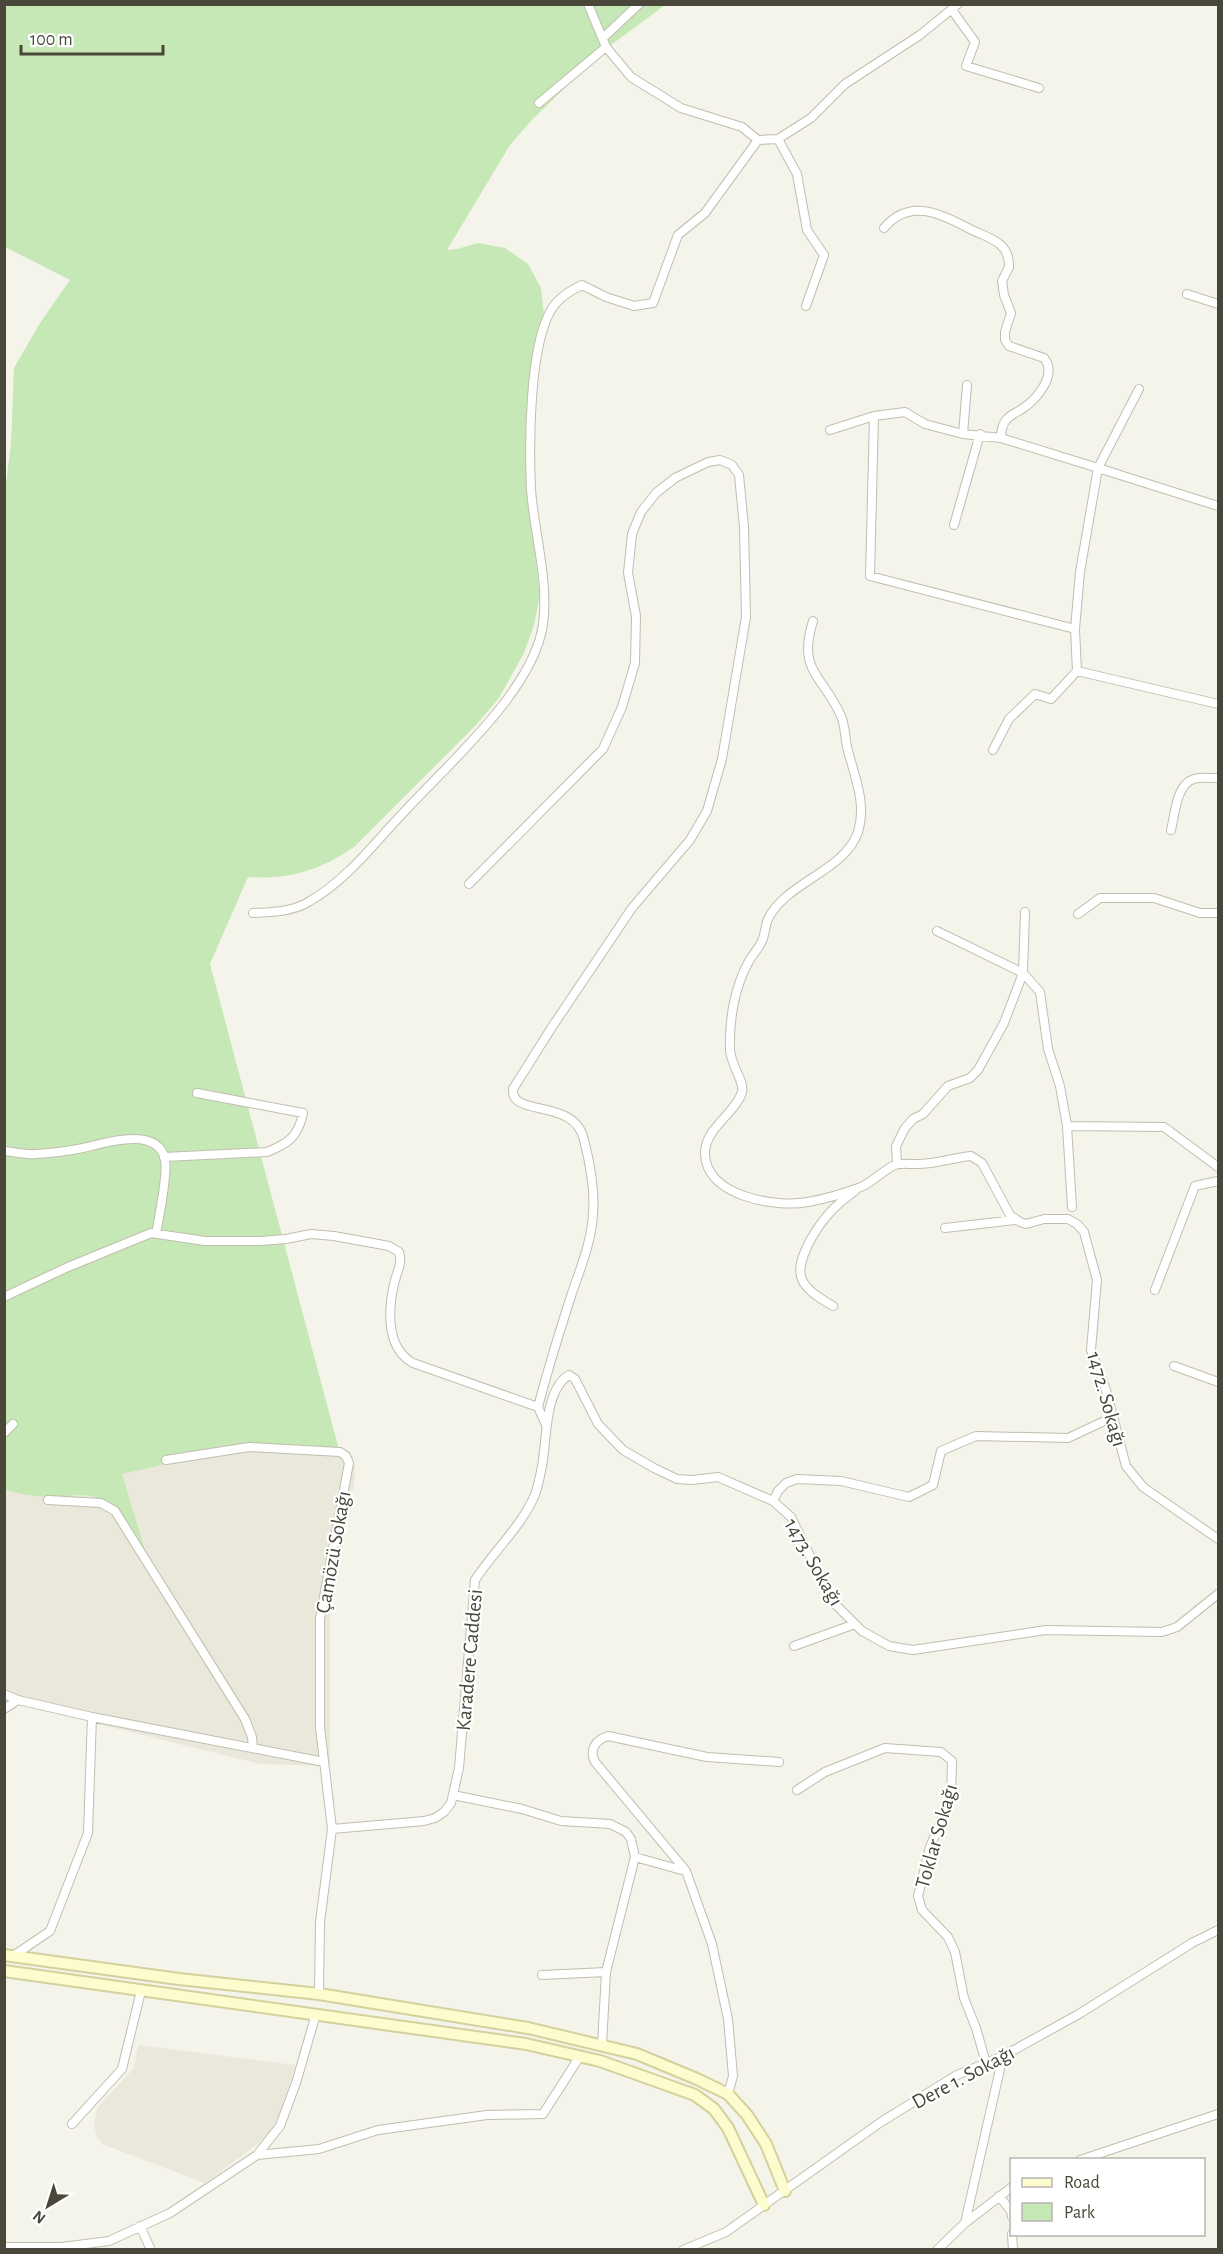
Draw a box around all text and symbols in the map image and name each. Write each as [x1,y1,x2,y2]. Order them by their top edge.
scale bar [21,18,164,56]
text: 100 m [30,31,73,49]
street label: 1472. Sokağı [1083,1349,1130,1449]
street label: Çamözü Sokağı [312,1489,355,1615]
street label: 1473. Sokağı [780,1515,847,1609]
street label: Karadere Caddesi [453,1588,486,1732]
street label: Toklar Sokağı [912,1781,961,1891]
street label: Dere 1. Sokağı [909,2042,1018,2113]
legend [1010,2158,1205,2236]
text: Road [1064,2174,1100,2192]
north arrow [18,2176,78,2236]
text: Park [1064,2204,1096,2222]
text: N [30,2207,49,2227]

